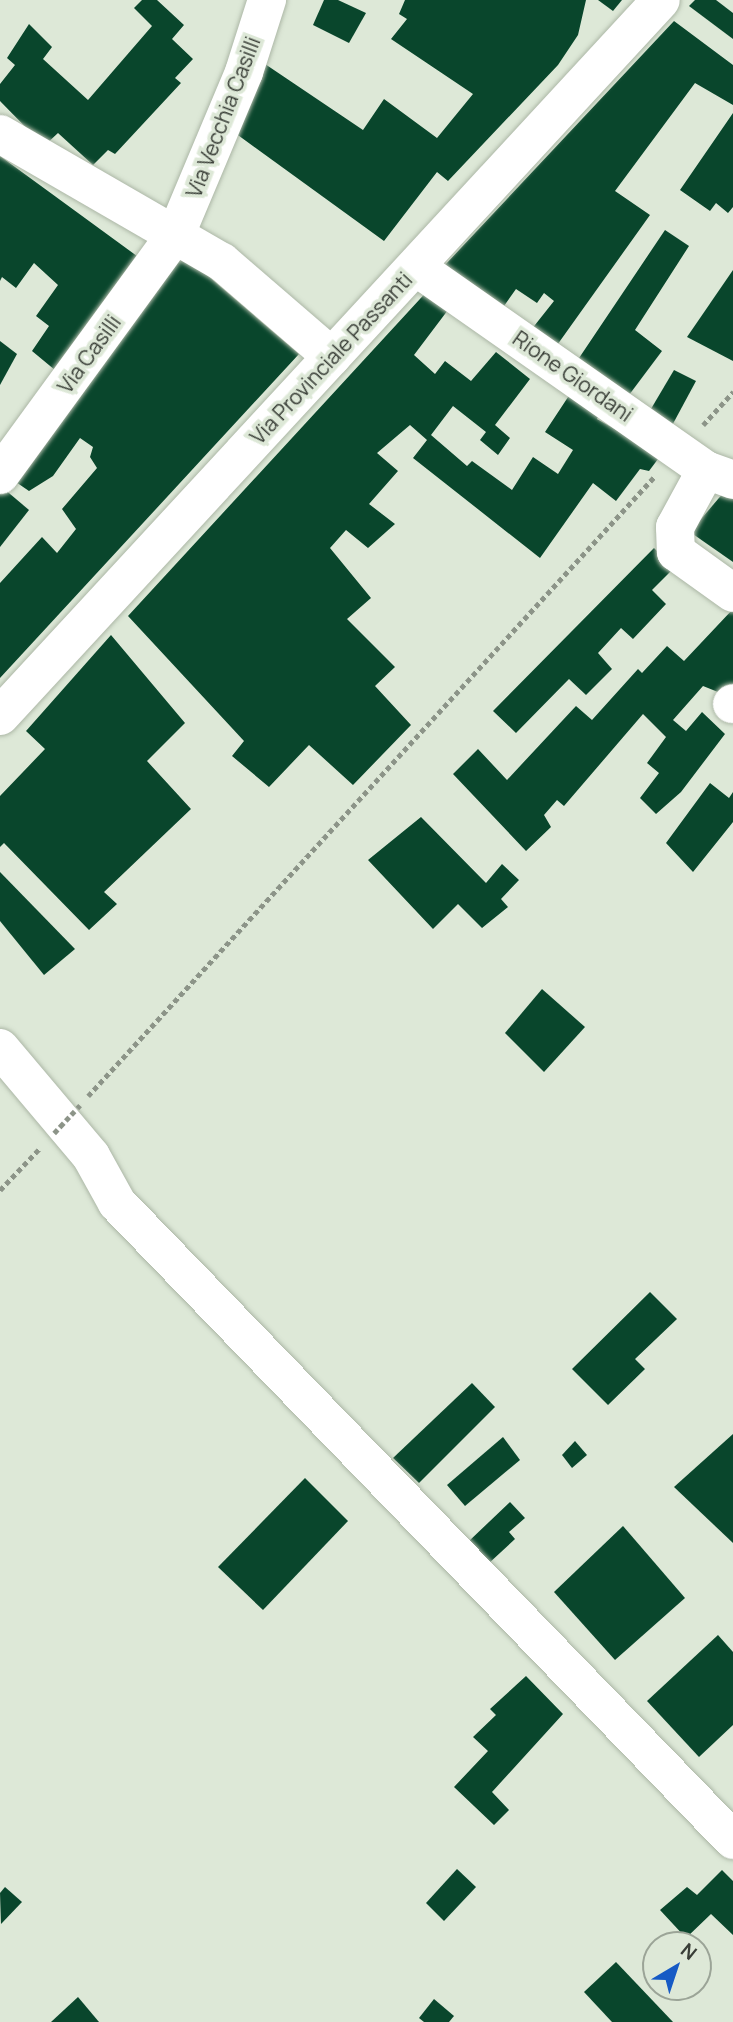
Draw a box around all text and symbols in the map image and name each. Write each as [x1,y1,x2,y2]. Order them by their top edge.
street label: Via Vecchia Casilli [181,33,265,201]
street label: Via Provinciale Passanti [245,267,417,449]
street label: Via Casilli [52,310,126,398]
street label: Rione Giordani [508,325,638,427]
north arrow [642,1931,712,2001]
text: N [675,1937,702,1966]

